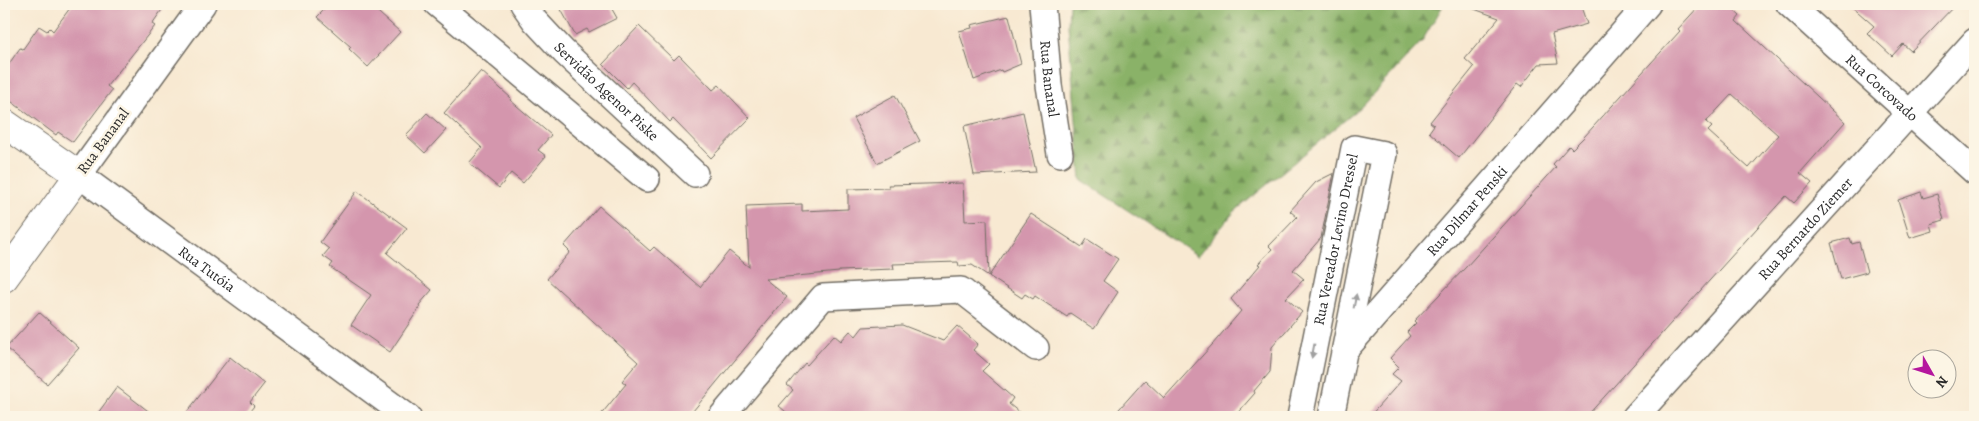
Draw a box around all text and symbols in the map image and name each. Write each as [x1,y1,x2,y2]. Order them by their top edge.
street label: Servidão Agenor Piske [549,37,663,145]
street label: Rua Bananal [1035,40,1064,119]
street label: Rua Corcovado [1841,50,1922,126]
street label: Rua Bananal [72,104,134,178]
street label: Rua Vereador Levino Dressel [1309,152,1363,327]
street label: Rua Dilmar Penski [1422,161,1512,260]
street label: Rua Bernardo Ziemer [1754,173,1857,284]
street label: Rua Tutóia [174,241,240,297]
one-way arrow [1351,292,1359,308]
one-way arrow [1309,343,1317,359]
north arrow [1906,348,1956,398]
text: N [1931,372,1952,392]

